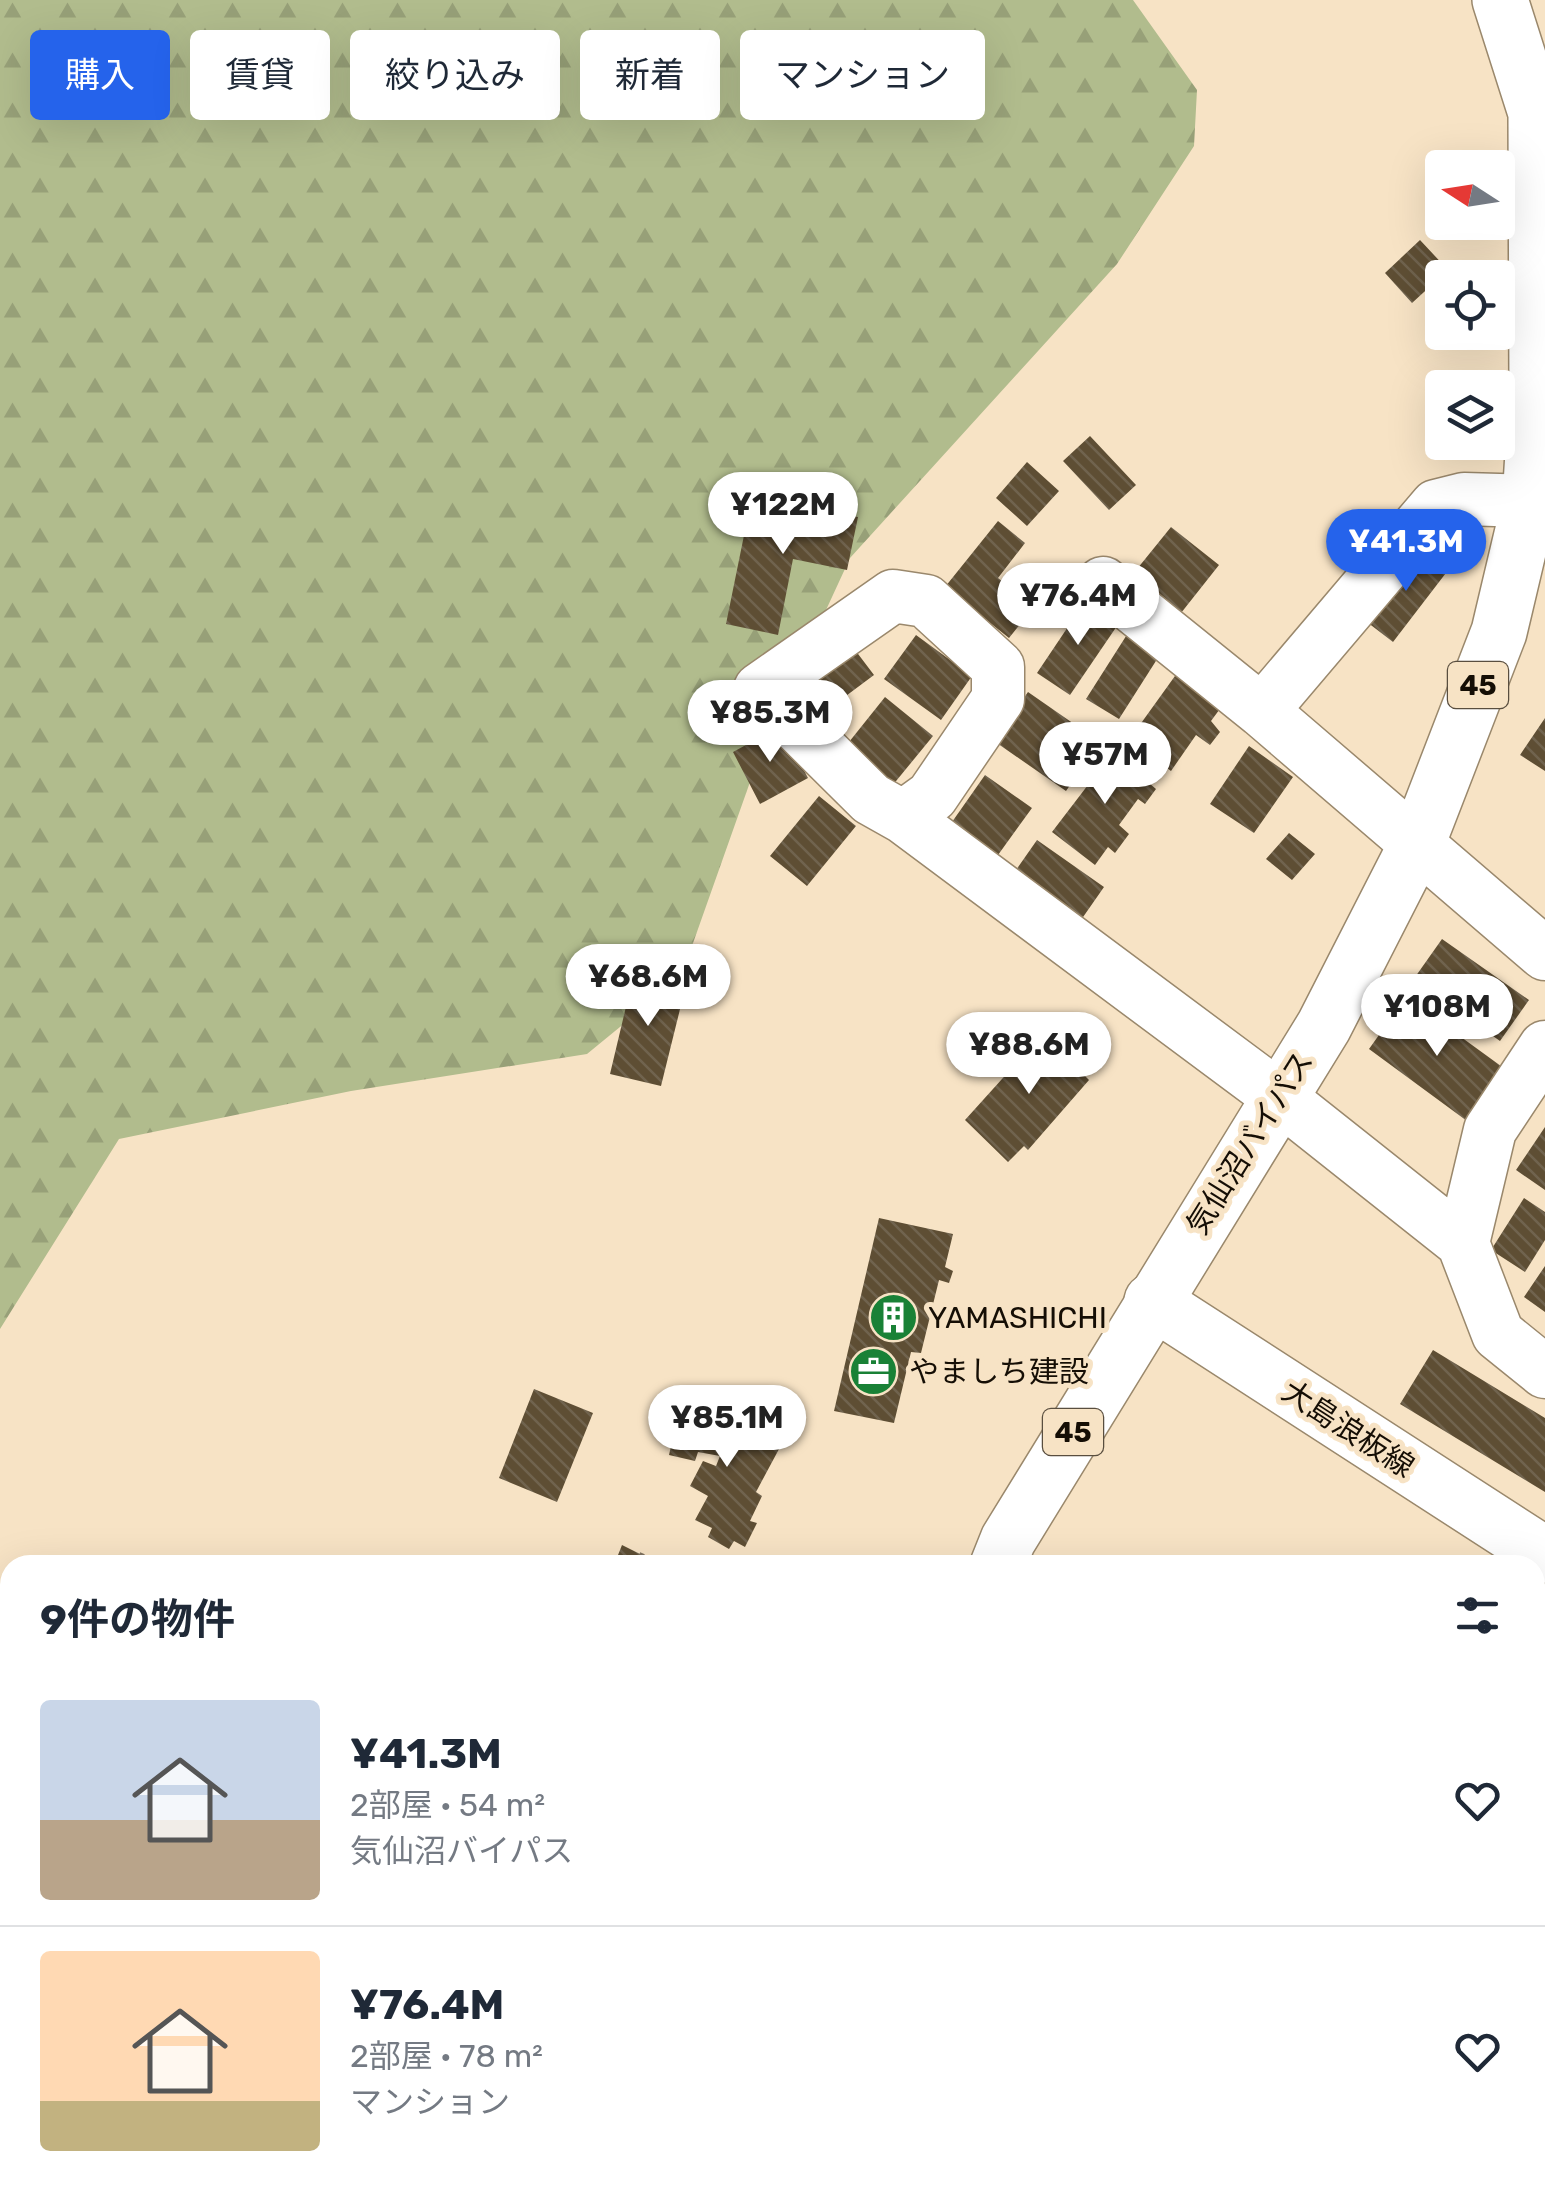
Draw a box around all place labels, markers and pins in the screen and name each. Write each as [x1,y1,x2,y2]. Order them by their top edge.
pin: ¥122M [713,472,853,557]
pin: ¥41.3M [1325,509,1487,594]
pin: ¥76.4M [997,563,1159,648]
pin: ¥85.3M [689,680,851,765]
pin: ¥57M [1046,722,1164,807]
pin: ¥68.6M [567,944,729,1029]
pin: ¥108M [1367,974,1507,1059]
pin: ¥88.6M [948,1012,1110,1097]
building icon: YAMASHICHI [867,1292,919,1344]
place label: YAMASHICHI [928,1300,1107,1336]
office icon: やましち建設 [848,1346,900,1398]
place label: やましち建設 [909,1354,1089,1390]
pin: ¥85.1M [646,1385,808,1470]

